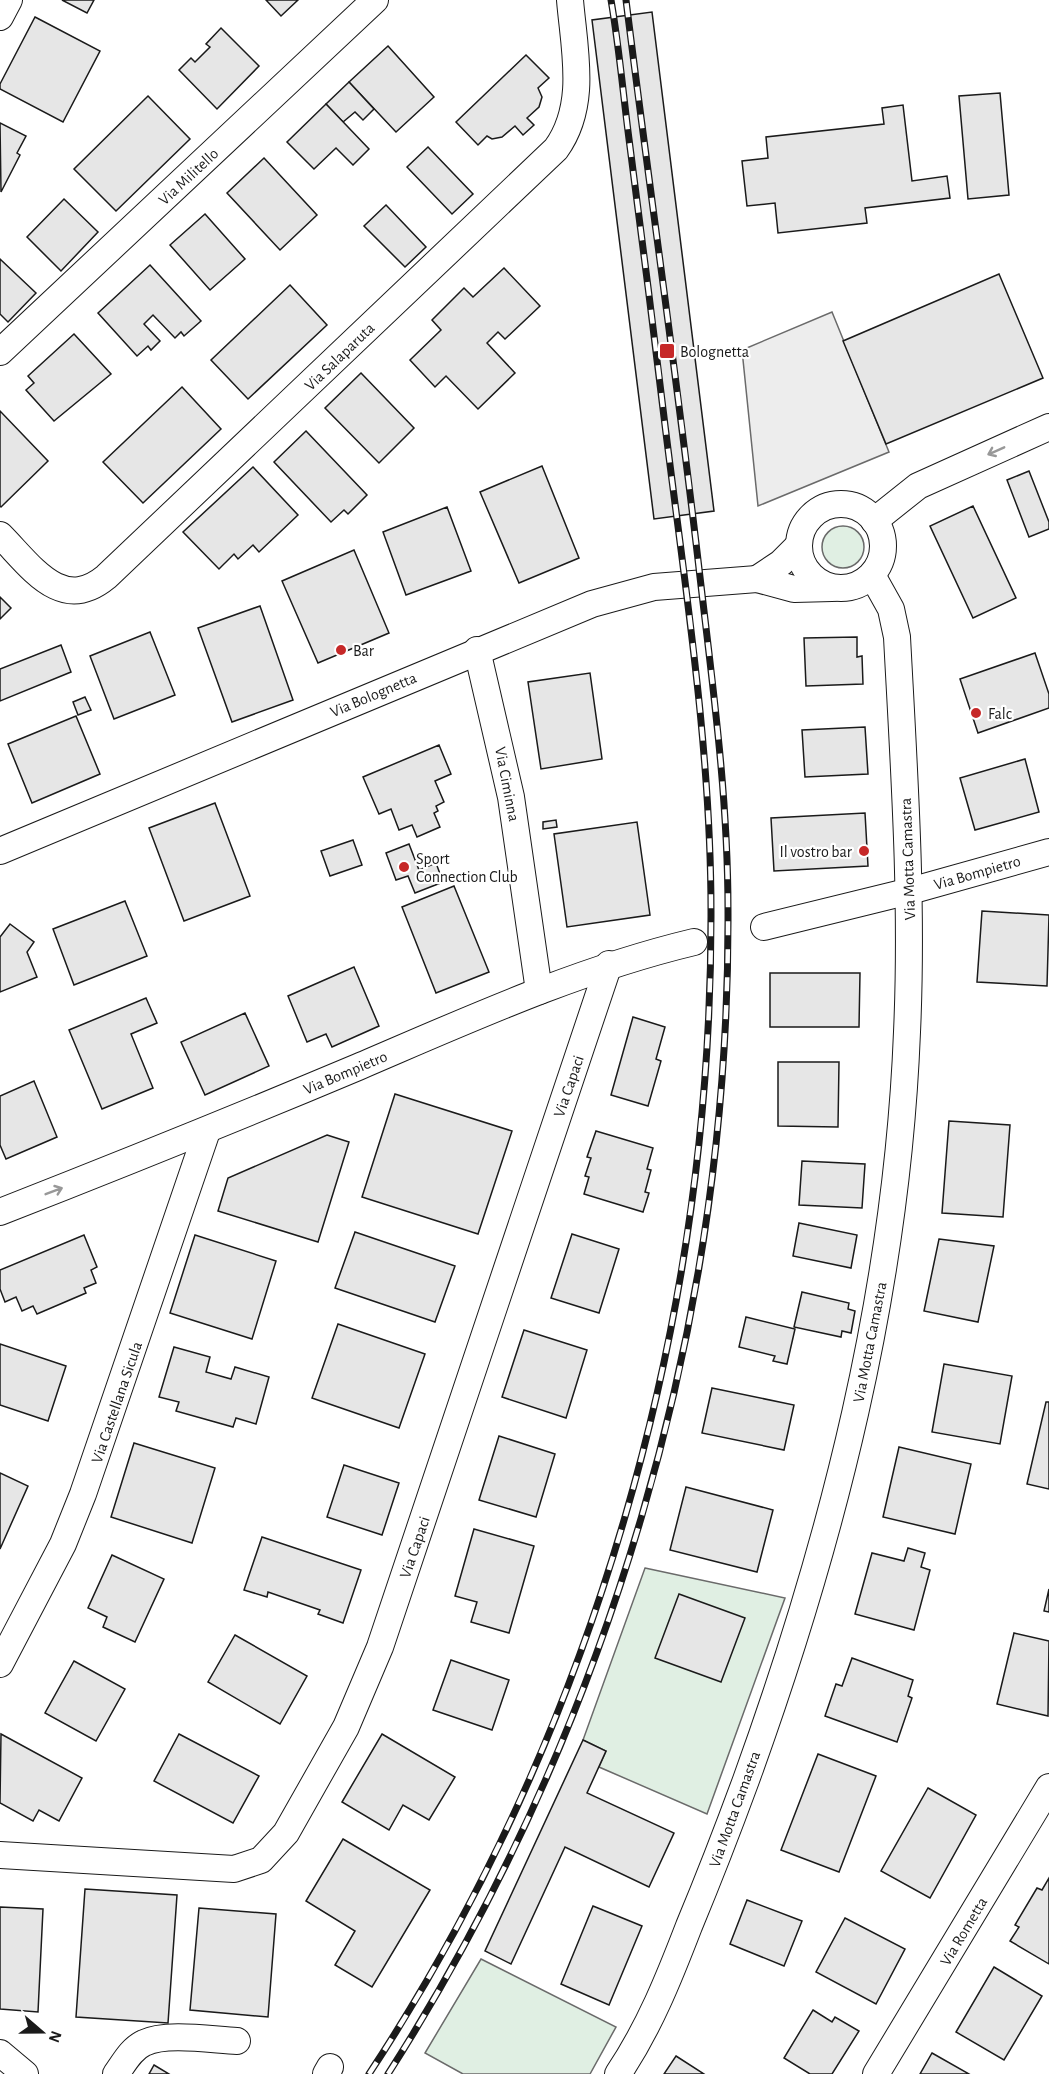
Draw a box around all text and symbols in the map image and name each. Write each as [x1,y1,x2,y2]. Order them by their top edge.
street label: Via Militello [156,145,222,208]
street label: Via Salaparuta [302,320,378,394]
marker: Bolognetta [658,342,676,360]
place label: Bolognetta [680,344,749,360]
one-way arrow [987,446,1005,457]
marker: Bar [334,643,348,657]
place label: Bar [353,643,375,659]
street label: Via Bolognetta [328,670,419,720]
marker: Falc [969,706,983,720]
place label: Falc [988,706,1012,722]
street label: Via Ciminna [492,746,522,823]
street label: Via Motta Camastra [898,797,918,920]
place label: Il vostro bar [779,844,853,860]
marker: Il vostro bar [857,844,871,858]
place label: Sport Connection Club [416,851,518,885]
street label: Via Bompietro [932,853,1023,893]
marker: Sport Connection Club [397,860,411,874]
street label: Via Bompietro [301,1048,390,1098]
street label: Via Capaci [551,1053,587,1119]
one-way arrow [45,1185,63,1196]
street label: Via Motta Camastra [850,1281,890,1404]
street label: Via Castellana Sicula [89,1340,145,1465]
street label: Via Capaci [397,1514,433,1580]
street label: Via Motta Camastra [706,1749,763,1870]
street label: Via Rometta [937,1895,990,1969]
north arrow [12,2002,72,2062]
text: N [46,2029,65,2045]

